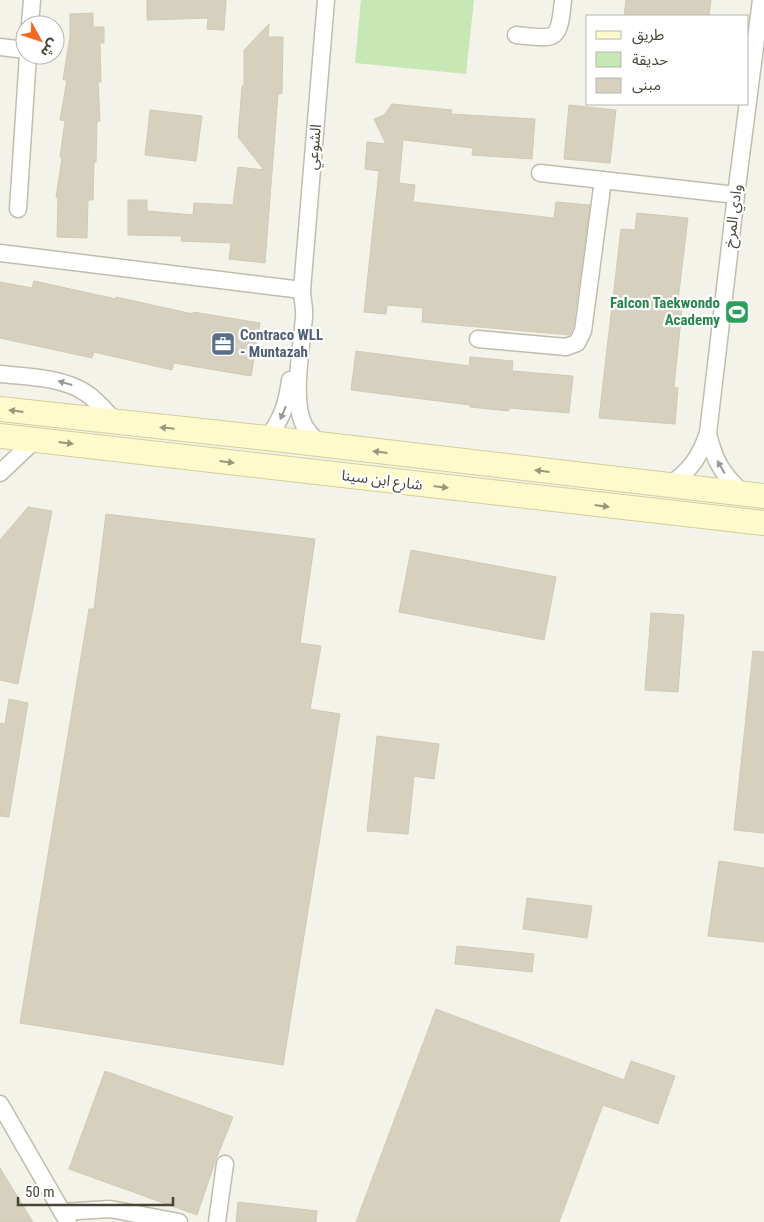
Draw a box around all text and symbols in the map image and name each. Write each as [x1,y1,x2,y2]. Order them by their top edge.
north arrow [15,15,65,65]
legend [586,15,749,105]
text: طريق [632,26,664,45]
text: ش [38,36,62,61]
text: حديقة [632,51,668,69]
text: مبنى [632,76,661,94]
street label: الشوعي [303,123,327,171]
street label: وادي المرخ [720,183,749,249]
place label: Falcon Taekwondo Academy [610,294,720,329]
sports icon: Falcon Taekwondo Academy [724,299,750,325]
place label: Contraco WLL - Muntazah [240,326,323,361]
office icon: Contraco WLL - Muntazah [210,331,236,357]
one-way arrow [57,379,72,387]
one-way arrow [278,406,286,420]
one-way arrow [8,407,24,415]
one-way arrow [158,424,174,432]
one-way arrow [58,439,74,447]
one-way arrow [372,448,388,456]
one-way arrow [220,458,236,466]
one-way arrow [716,461,725,474]
street label: شارع ابن سينا [340,466,424,497]
one-way arrow [533,467,549,475]
one-way arrow [433,483,449,491]
one-way arrow [595,502,611,510]
scale bar [18,1174,172,1206]
text: 50 m [25,1183,55,1201]

